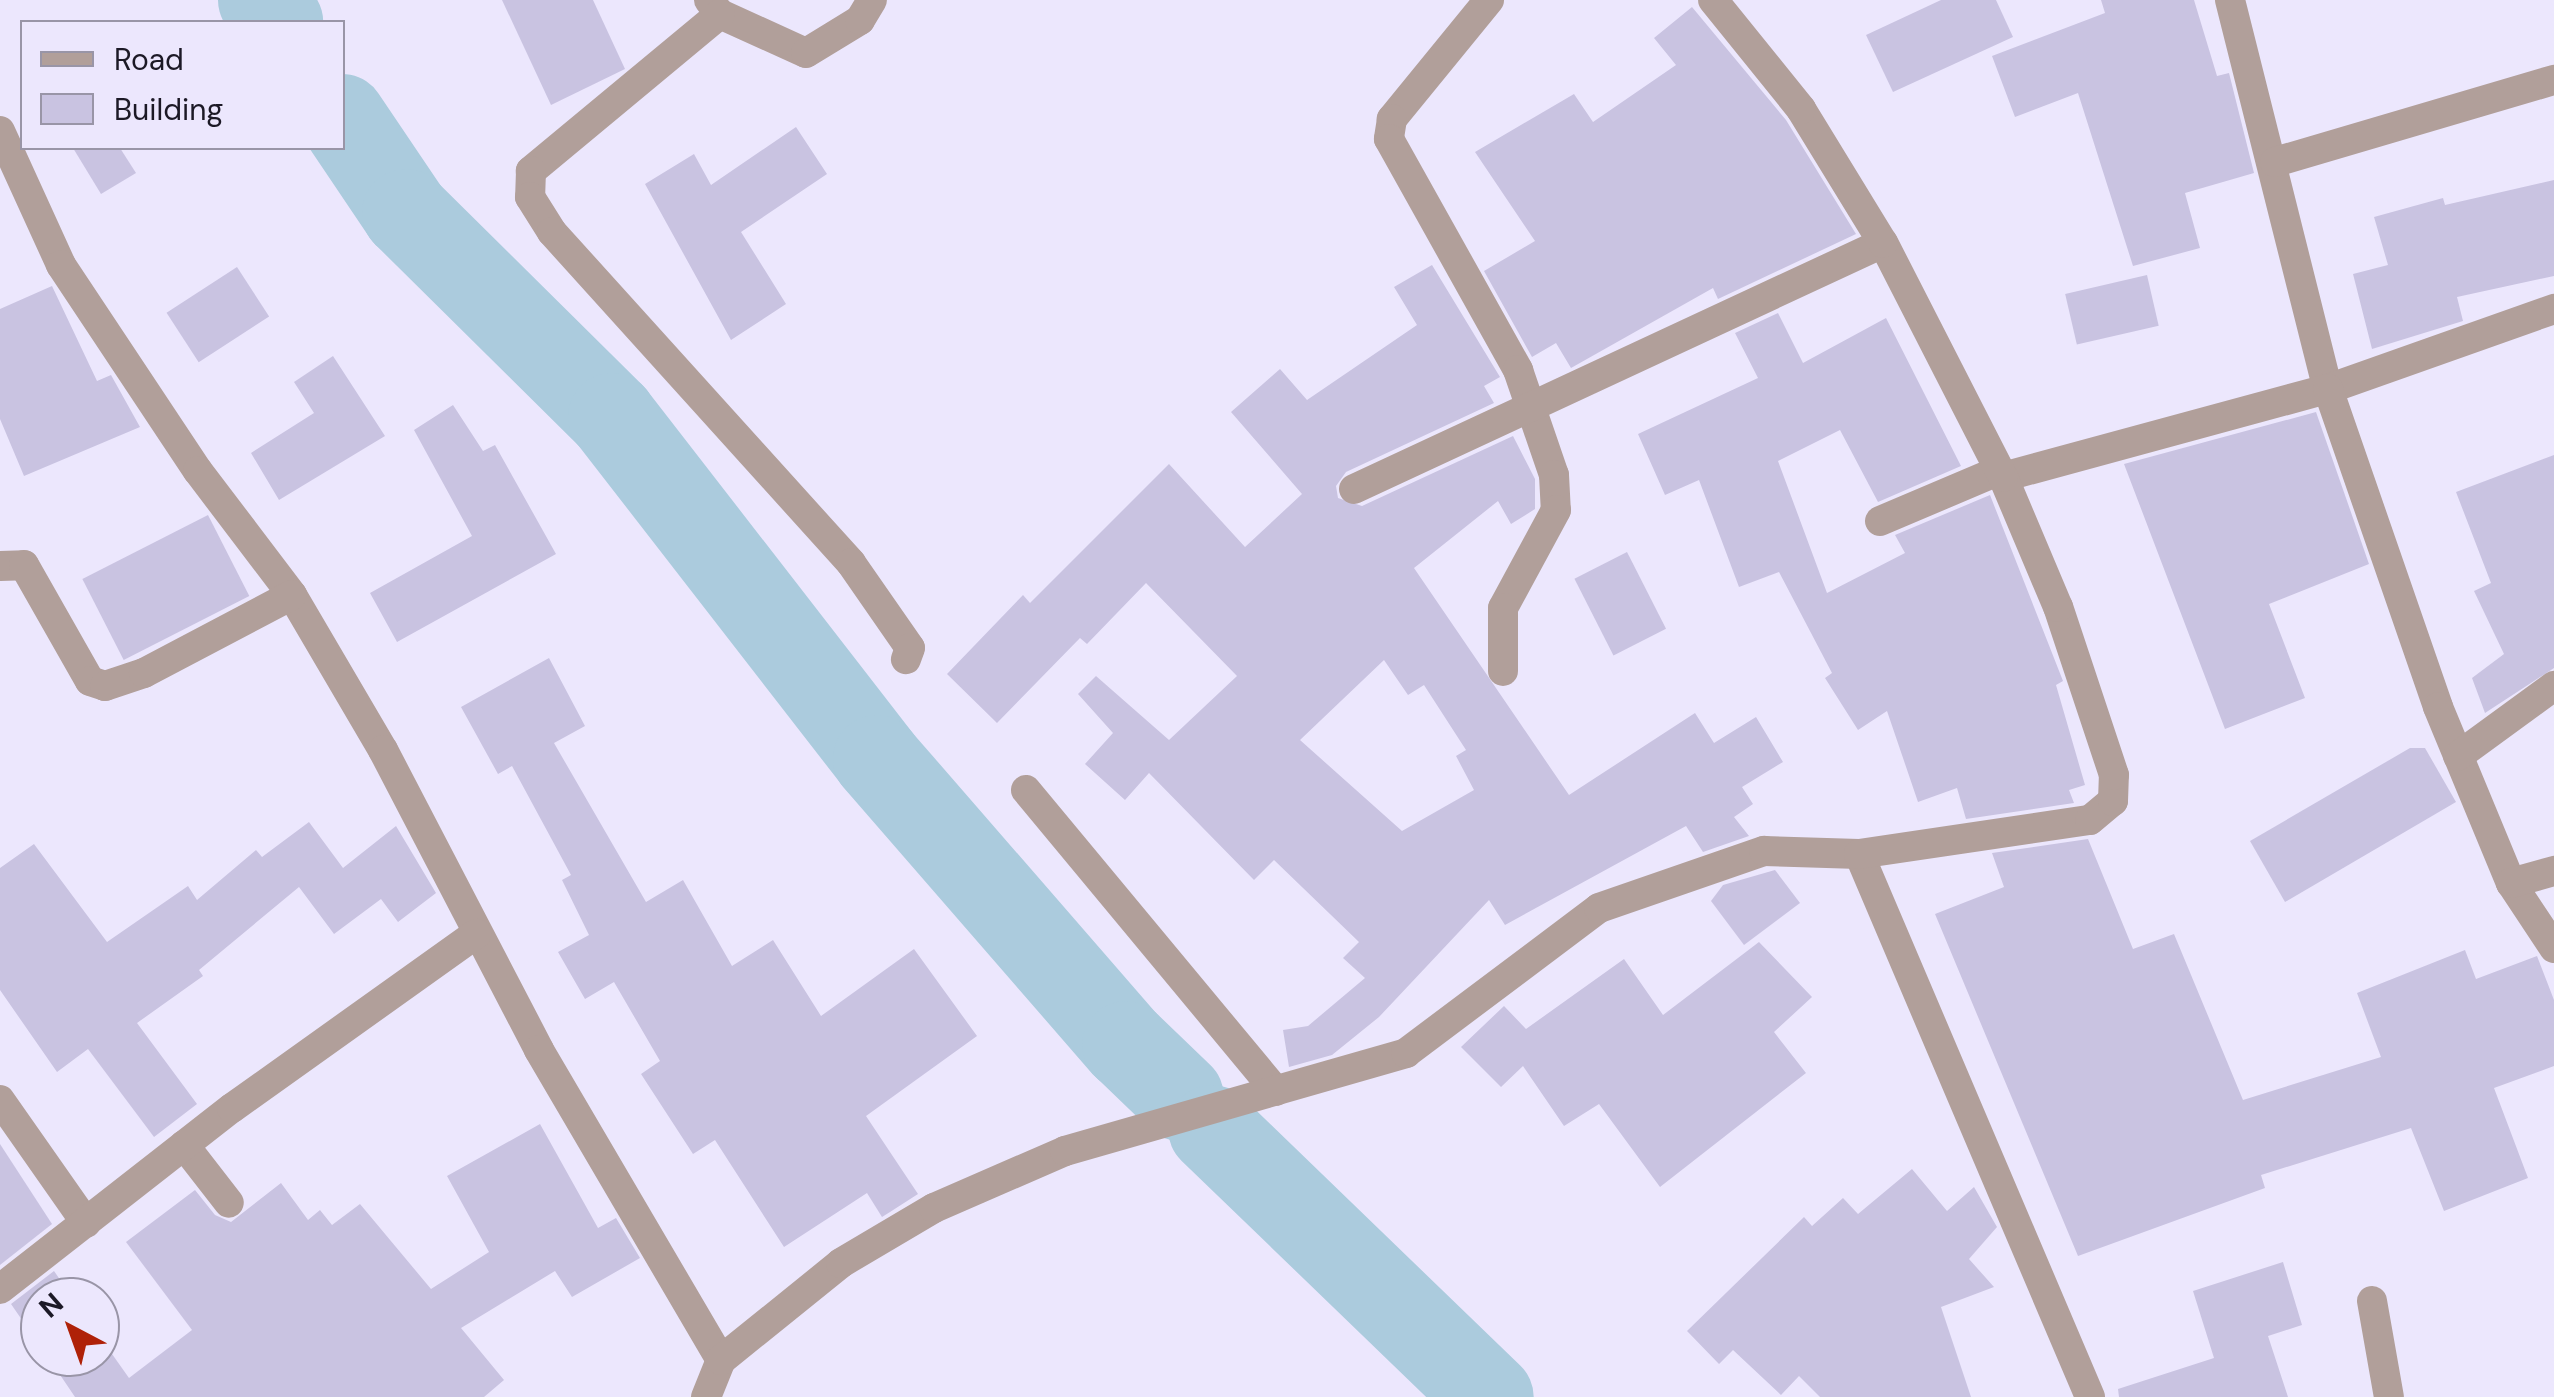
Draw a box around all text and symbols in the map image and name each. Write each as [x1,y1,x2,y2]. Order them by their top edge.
legend [20,20,345,150]
text: Road [114,40,184,79]
text: Building [114,90,223,129]
north arrow [20,1277,120,1377]
text: N [31,1285,71,1326]

